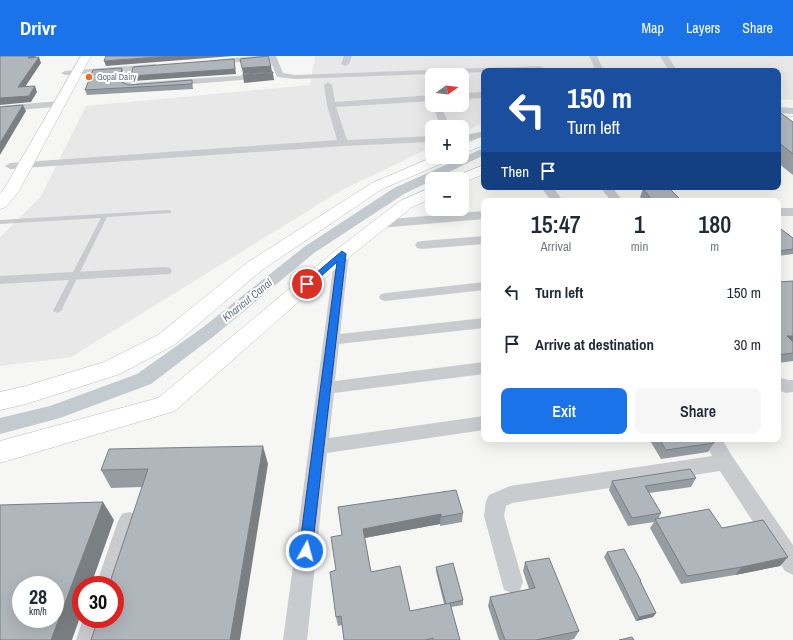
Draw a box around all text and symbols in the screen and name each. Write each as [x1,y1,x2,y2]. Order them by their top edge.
text: Drivr [20,15,56,41]
text: Map [642,19,664,37]
text: Layers [686,19,720,37]
text: Share [742,19,773,37]
north arrow [425,68,469,112]
map controls [425,68,469,216]
place label: Gopal Dairy [97,71,137,83]
marker: Gopal Dairy [84,72,94,82]
text: 150 m [567,79,632,117]
icon: left [501,84,553,136]
text: Turn left [567,115,620,140]
button: + [425,120,469,164]
icon: arrive [537,160,559,182]
text: Then [501,161,529,182]
button: − [425,172,469,216]
text: 15:47 [531,208,581,240]
text: 1 [634,208,645,240]
text: 180 [698,208,731,240]
text: Arrival [540,238,571,255]
text: min [631,238,648,255]
text: m [710,238,719,255]
pin [290,267,324,301]
icon: arrive [296,273,318,295]
water label: Kharicut Canal [219,275,275,324]
icon: left [501,281,523,303]
text: Turn left [535,282,583,303]
text: 150 m [727,282,761,303]
icon: arrive [501,333,523,355]
text: Arrive at destination [535,334,654,355]
text: 30 m [734,334,761,355]
button: Exit [501,388,627,434]
button: Share [635,388,761,434]
position arrow [285,530,327,572]
speed limit sign: 30 [72,576,124,628]
text: 28 [29,583,47,610]
text: km/h [29,605,47,618]

